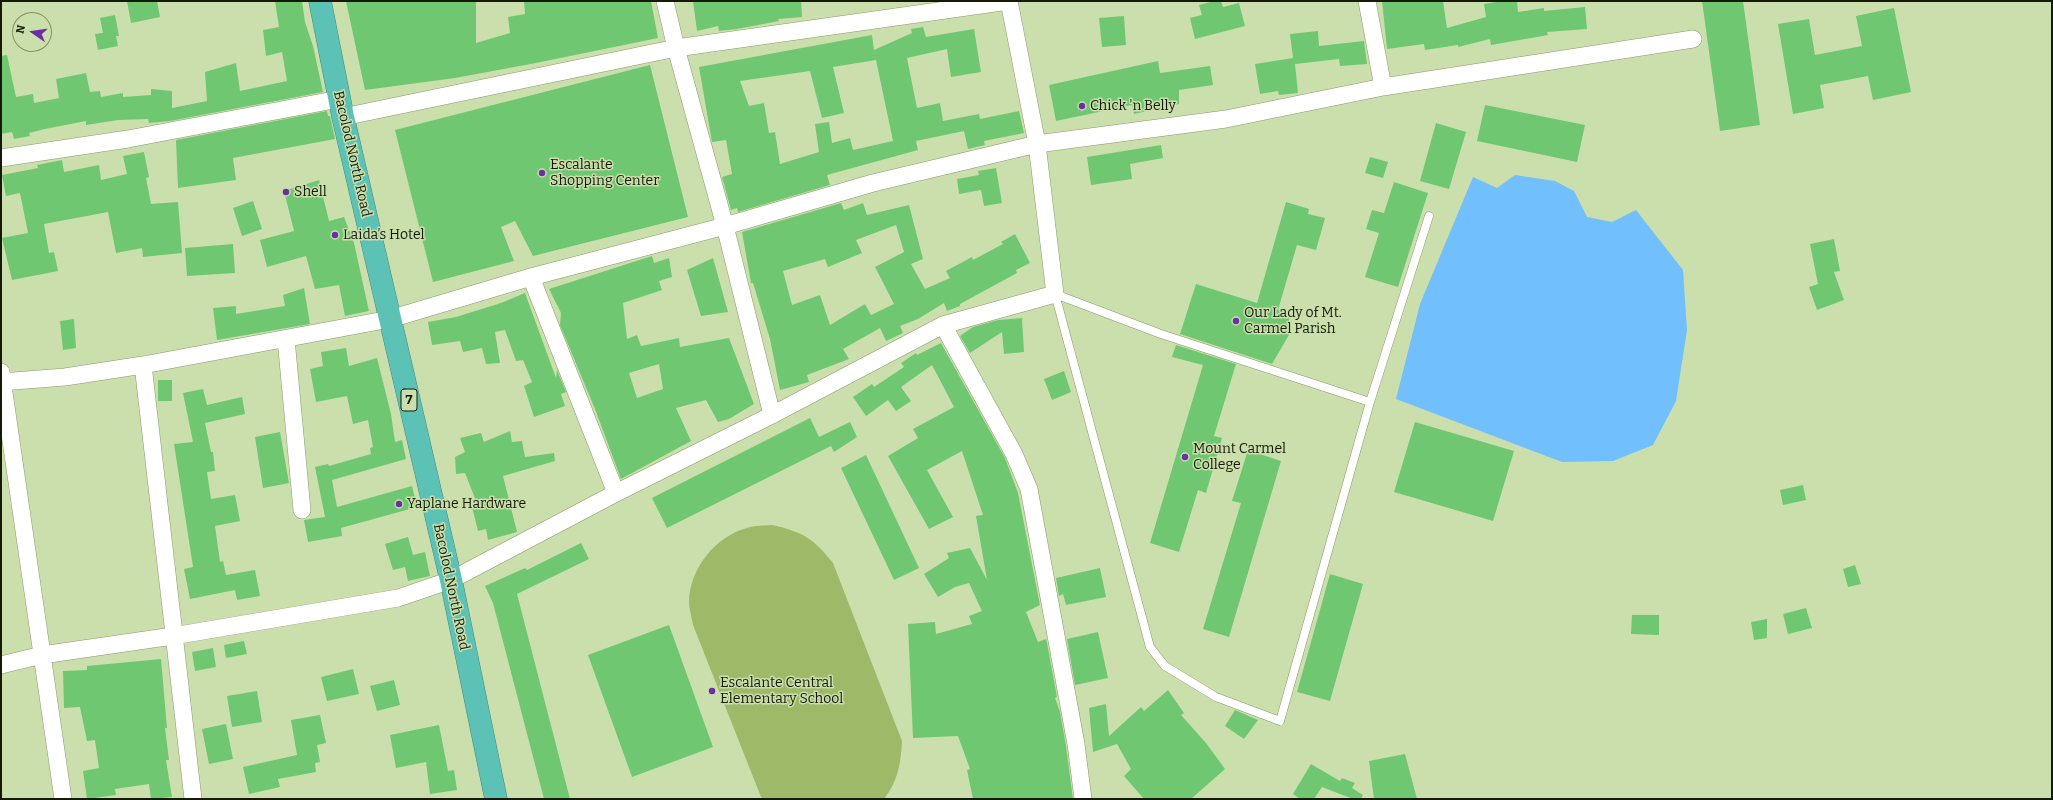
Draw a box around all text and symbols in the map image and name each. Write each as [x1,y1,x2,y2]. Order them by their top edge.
north arrow [12,12,52,52]
text: N [14,24,28,35]
street label: Bacolod North Road [329,89,375,219]
place label: Chick 'n Belly [1090,98,1176,114]
marker: Chick 'n Belly [1077,101,1087,111]
place label: Escalante Shopping Center [550,157,659,190]
marker: Escalante Shopping Center [537,168,547,178]
place label: Shell [294,184,327,200]
marker: Shell [281,187,291,197]
place label: Laida’s Hotel [343,227,425,243]
marker: Laida’s Hotel [330,230,340,240]
place label: Our Lady of Mt. Carmel Parish [1244,305,1342,338]
marker: Our Lady of Mt. Carmel Parish [1231,316,1241,326]
road number: 7 [401,389,417,411]
place label: Mount Carmel College [1193,441,1286,474]
marker: Mount Carmel College [1180,452,1190,462]
place label: Yaplane Hardware [407,496,526,512]
marker: Yaplane Hardware [394,499,404,509]
street label: Bacolod North Road [429,522,473,652]
place label: Escalante Central Elementary School [720,675,843,708]
marker: Escalante Central Elementary School [707,686,717,696]

